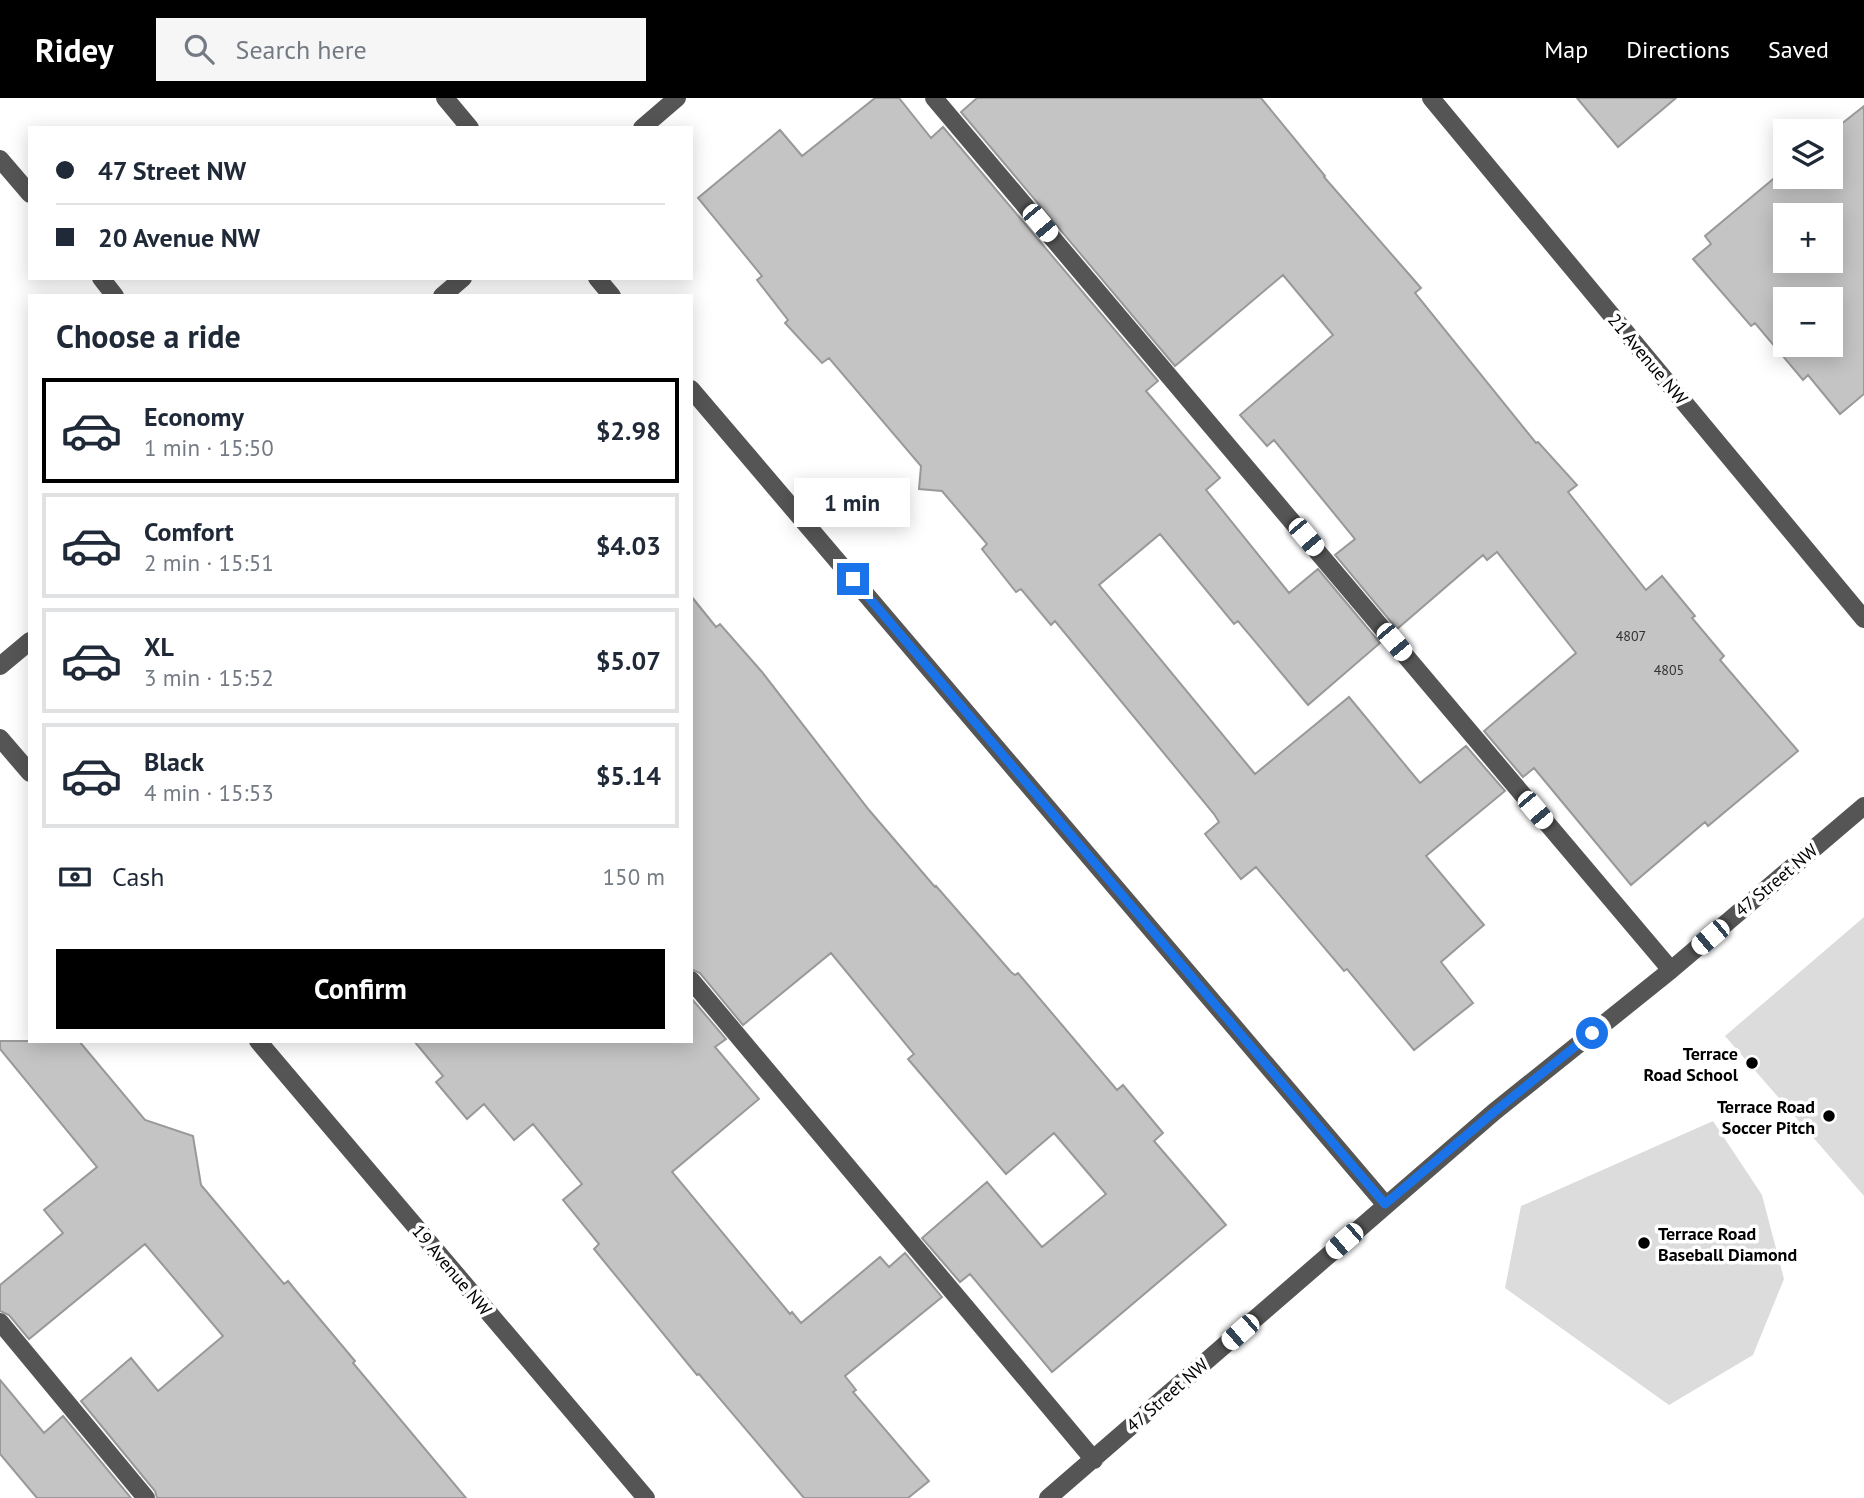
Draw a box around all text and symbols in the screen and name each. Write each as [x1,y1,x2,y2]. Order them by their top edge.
search box [156,18,646,81]
text: Ridey [35,28,114,71]
icon: search [180,30,218,68]
text: Search here [236,33,367,66]
text: Map [1544,34,1588,65]
text: Directions [1626,34,1730,65]
text: Saved [1768,34,1829,65]
map controls [1773,119,1843,357]
button: layers [1773,119,1843,189]
text: 47 Street NW [98,154,246,187]
car [1019,200,1062,246]
button: + [1773,203,1843,273]
text: 20 Avenue NW [98,221,260,254]
button: − [1773,287,1843,357]
street label: 21 Avenue NW [1603,309,1693,409]
text: Choose a ride [56,315,241,357]
icon: car [60,399,123,462]
text: Economy [144,400,244,433]
text: $2.98 [596,414,661,447]
text: 1 min · 15:50 [144,433,274,462]
callout: 1 min [795,477,911,526]
text: 1 min [824,488,880,517]
icon: car [60,514,123,577]
car [1285,514,1328,560]
text: Comfort [144,515,234,548]
text: $4.03 [596,529,661,562]
text: 2 min · 15:51 [144,548,274,577]
route end [837,563,869,595]
car [1373,619,1416,665]
house number: 4807 [1616,627,1646,645]
icon: car [60,629,123,692]
text: XL [144,630,174,663]
text: $5.07 [596,644,661,677]
house number: 4805 [1654,661,1684,679]
text: 3 min · 15:52 [144,663,274,692]
icon: car [60,744,123,807]
text: Black [144,745,204,778]
text: $5.14 [596,759,661,792]
text: 4 min · 15:53 [144,778,274,807]
car [1514,787,1557,833]
street label: 47 Street NW [1730,839,1822,921]
icon: cash [56,858,94,896]
text: Cash [112,860,164,893]
text: 150 m [603,862,665,891]
car [1688,915,1733,959]
button: Confirm [56,949,665,1029]
route start [1576,1017,1608,1049]
place label: Terrace Road School [1643,1042,1739,1086]
marker: Terrace Road School [1744,1055,1760,1071]
place label: Terrace Road Soccer Pitch [1717,1095,1815,1139]
marker: Terrace Road Soccer Pitch [1821,1108,1837,1124]
car [1322,1219,1367,1263]
street label: 19 Avenue NW [407,1220,497,1320]
place label: Terrace Road Baseball Diamond [1658,1222,1797,1266]
marker: Terrace Road Baseball Diamond [1636,1235,1652,1251]
car [1218,1310,1263,1354]
street label: 47 Street NW [1121,1353,1213,1437]

